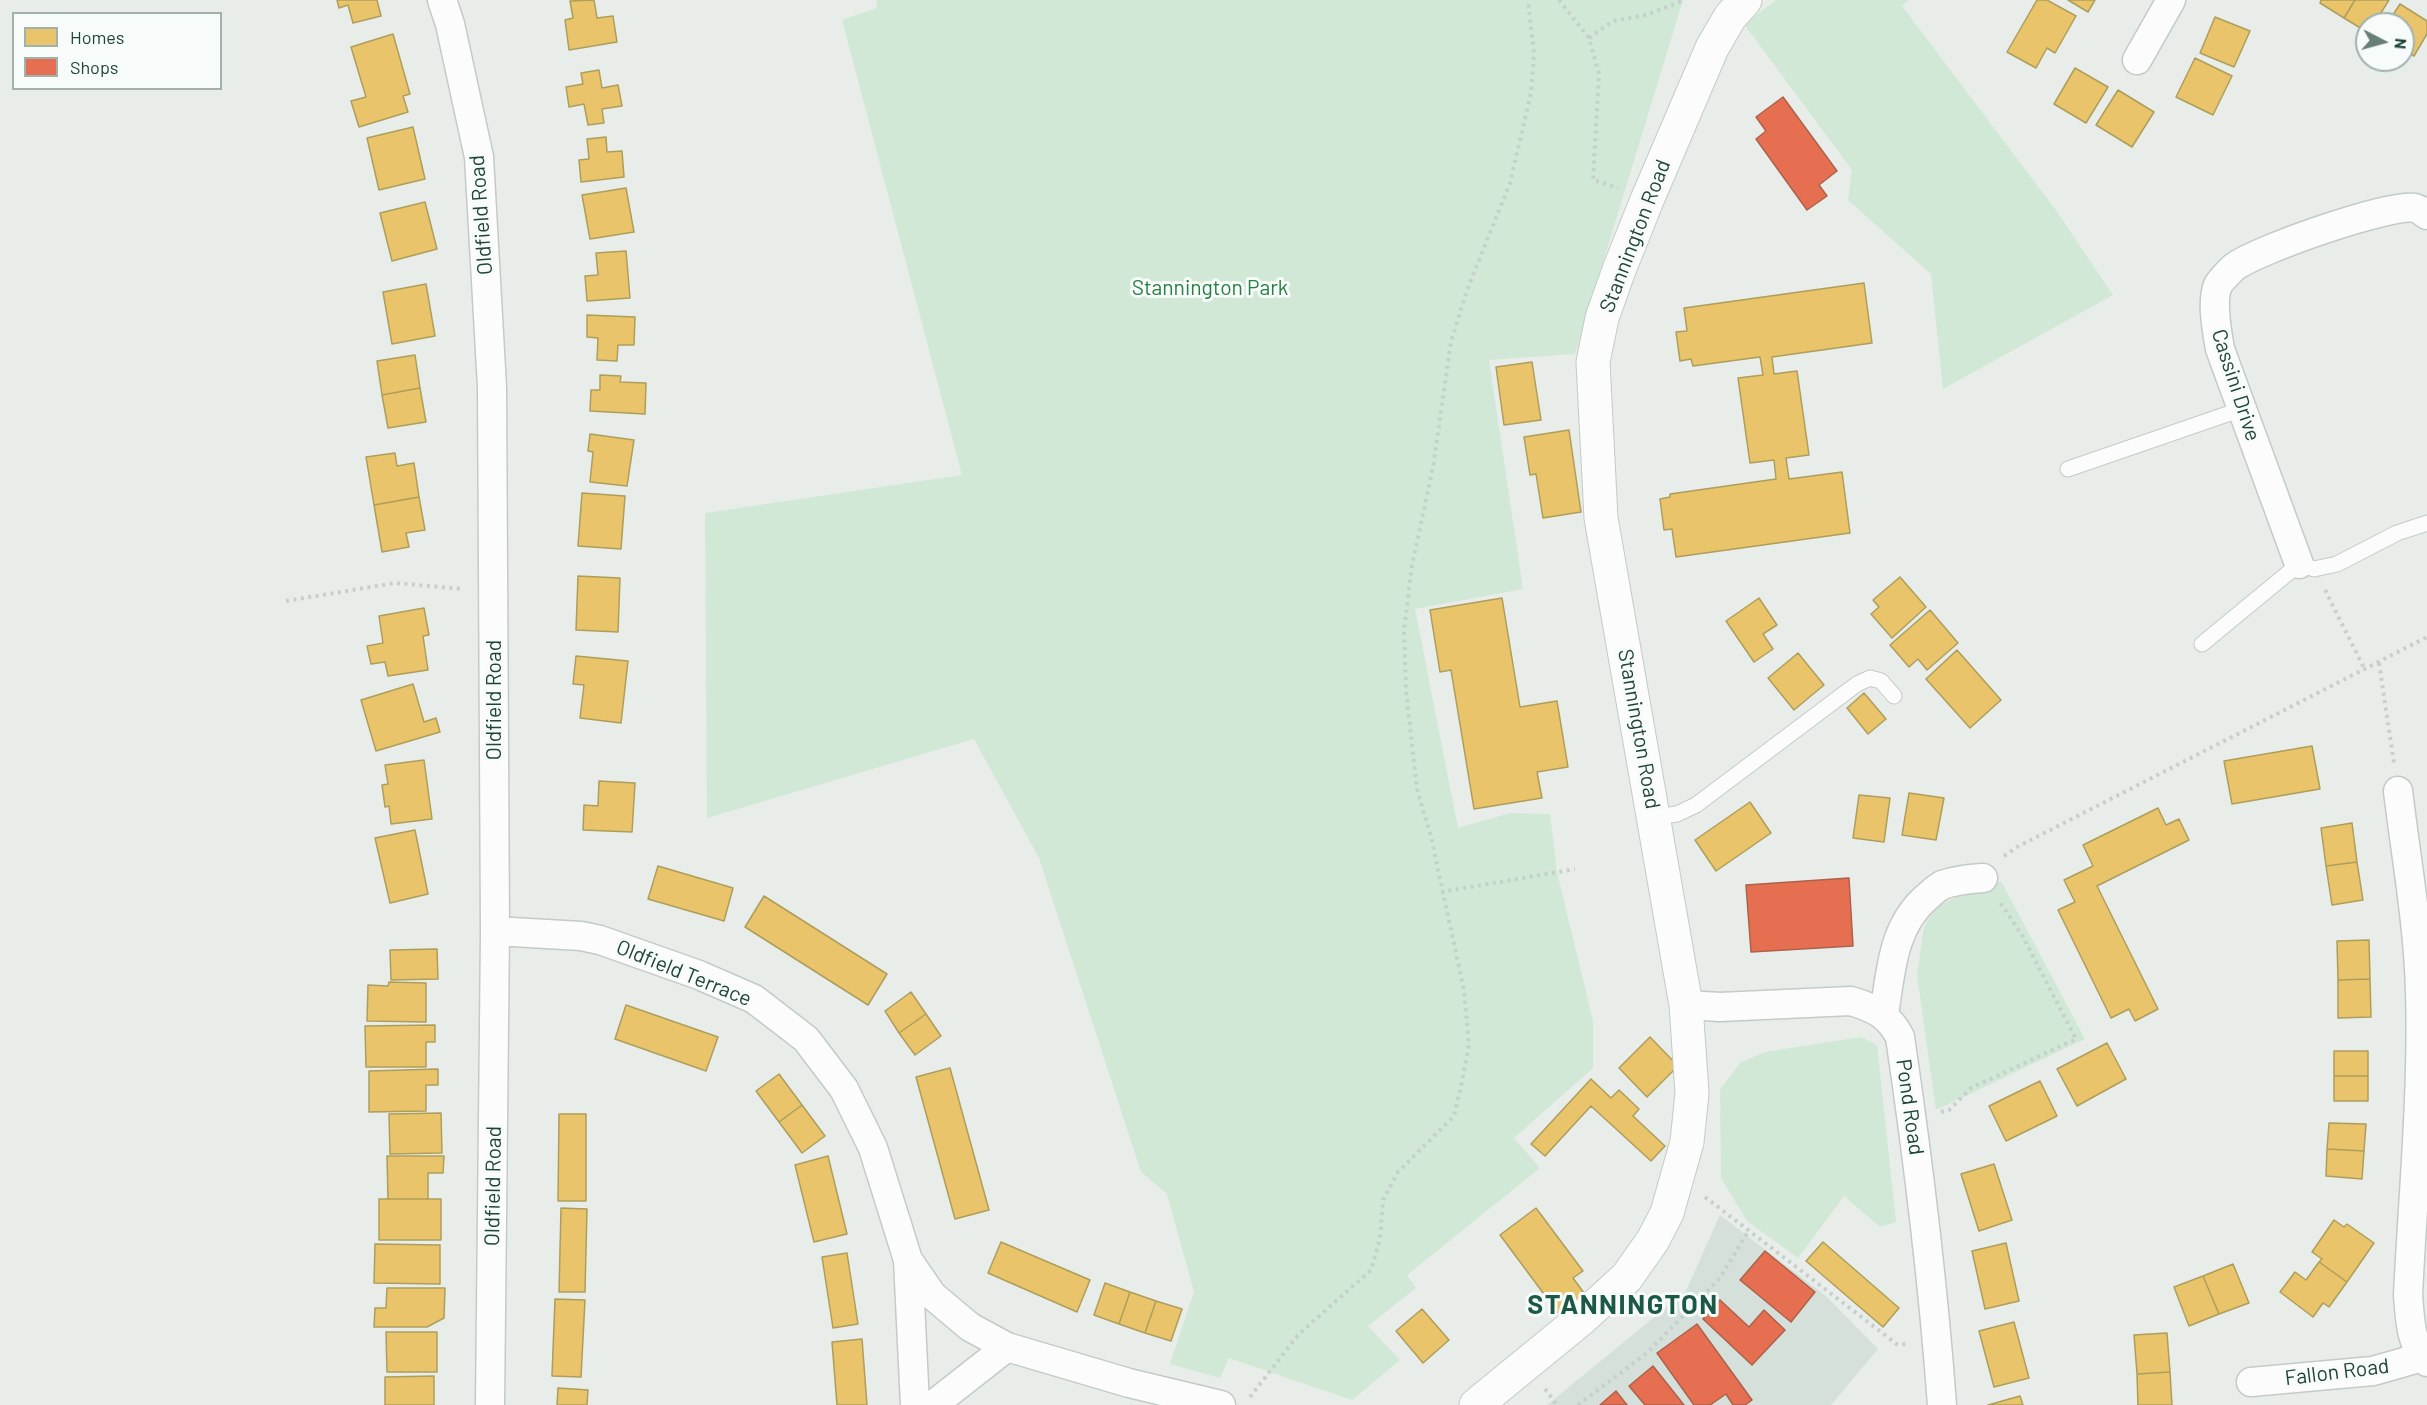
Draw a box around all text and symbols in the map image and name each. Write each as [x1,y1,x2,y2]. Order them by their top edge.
legend [12,12,222,90]
north arrow [2355,12,2415,72]
text: Homes [70,26,124,48]
text: N [2391,37,2411,50]
text: Shops [70,56,119,78]
street label: Oldfield Road [464,154,498,276]
street label: Stannington Road [1594,156,1676,316]
park label: Stannington Park [1132,275,1288,301]
street label: Cassini Drive [2206,326,2266,444]
street label: Oldfield Road [481,640,507,760]
street label: Stannington Road [1613,647,1665,811]
street label: Oldfield Terrace [613,934,755,1012]
street label: Pond Road [1891,1057,1929,1157]
street label: Oldfield Road [479,1126,507,1246]
district label: STANNINGTON [1527,1289,1719,1321]
street label: Fallon Road [2283,1353,2391,1391]

